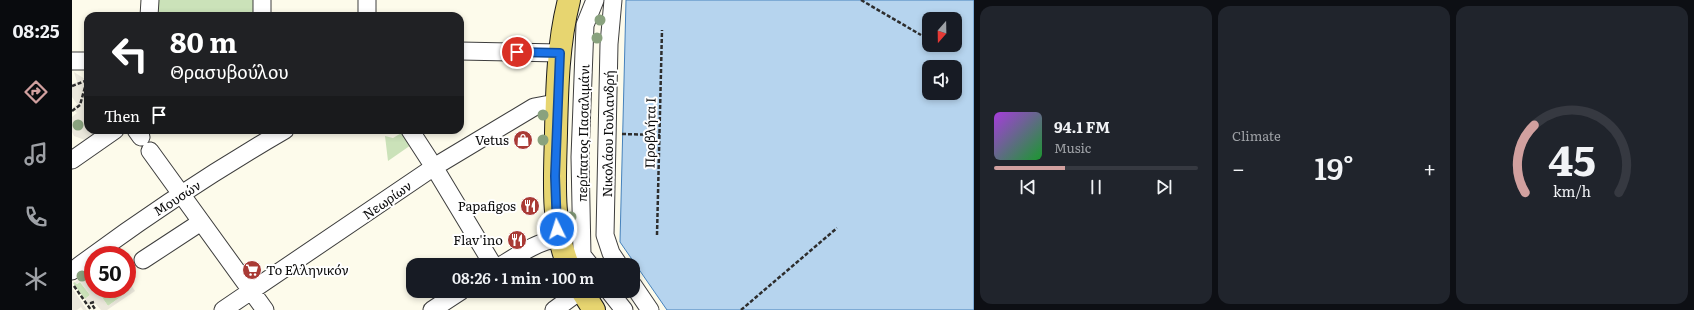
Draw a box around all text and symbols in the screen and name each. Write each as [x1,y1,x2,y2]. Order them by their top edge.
north arrow [922,12,962,52]
map controls [922,12,962,100]
text: 08:25 [13,17,59,44]
text: 80 m [170,20,237,62]
icon: left [104,28,156,80]
pin [500,35,534,69]
icon: arrive [506,41,528,63]
text: Θρασυβούλου [170,58,288,85]
button: sound [922,60,962,100]
street label: περίπατος Πασαλιμάνι [572,64,593,202]
street label: Νικολάου Γουλανδρή [597,70,618,198]
icon: directions [22,78,50,106]
street label: Προβλήτα I [639,97,660,169]
text: Then [104,104,140,127]
icon: arrive [148,104,170,126]
text: 94.1 FM [1054,115,1110,138]
text: Climate [1232,126,1281,145]
text: 45 [1548,127,1596,189]
shop icon: Vetus [512,129,534,151]
place label: Vetus [475,130,509,149]
text: Music [1054,138,1091,157]
icon: music [22,140,50,168]
text: 19° [1314,145,1354,189]
text: − [1232,151,1245,184]
text: + [1423,151,1436,184]
street label: Μουσών [149,175,204,220]
street label: Νεωρίων [358,176,415,223]
icon: previous [1017,176,1039,198]
icon: pause [1085,176,1107,198]
icon: next [1153,176,1175,198]
text: km/h [1553,180,1592,201]
restaurant icon: Papafigos [519,195,541,217]
place label: Papafigos [458,196,516,215]
icon: phone [22,203,50,231]
position arrow [536,208,578,250]
restaurant icon: Flav'ino [506,229,528,251]
place label: Flav'ino [453,230,503,249]
speed limit sign: 50 [84,246,136,298]
supermarket icon: Το Ελληνικόν [241,259,263,281]
place label: Το Ελληνικόν [266,260,349,279]
icon: climate [22,265,50,293]
text: 08:26 · 1 min · 100 m [452,266,594,289]

